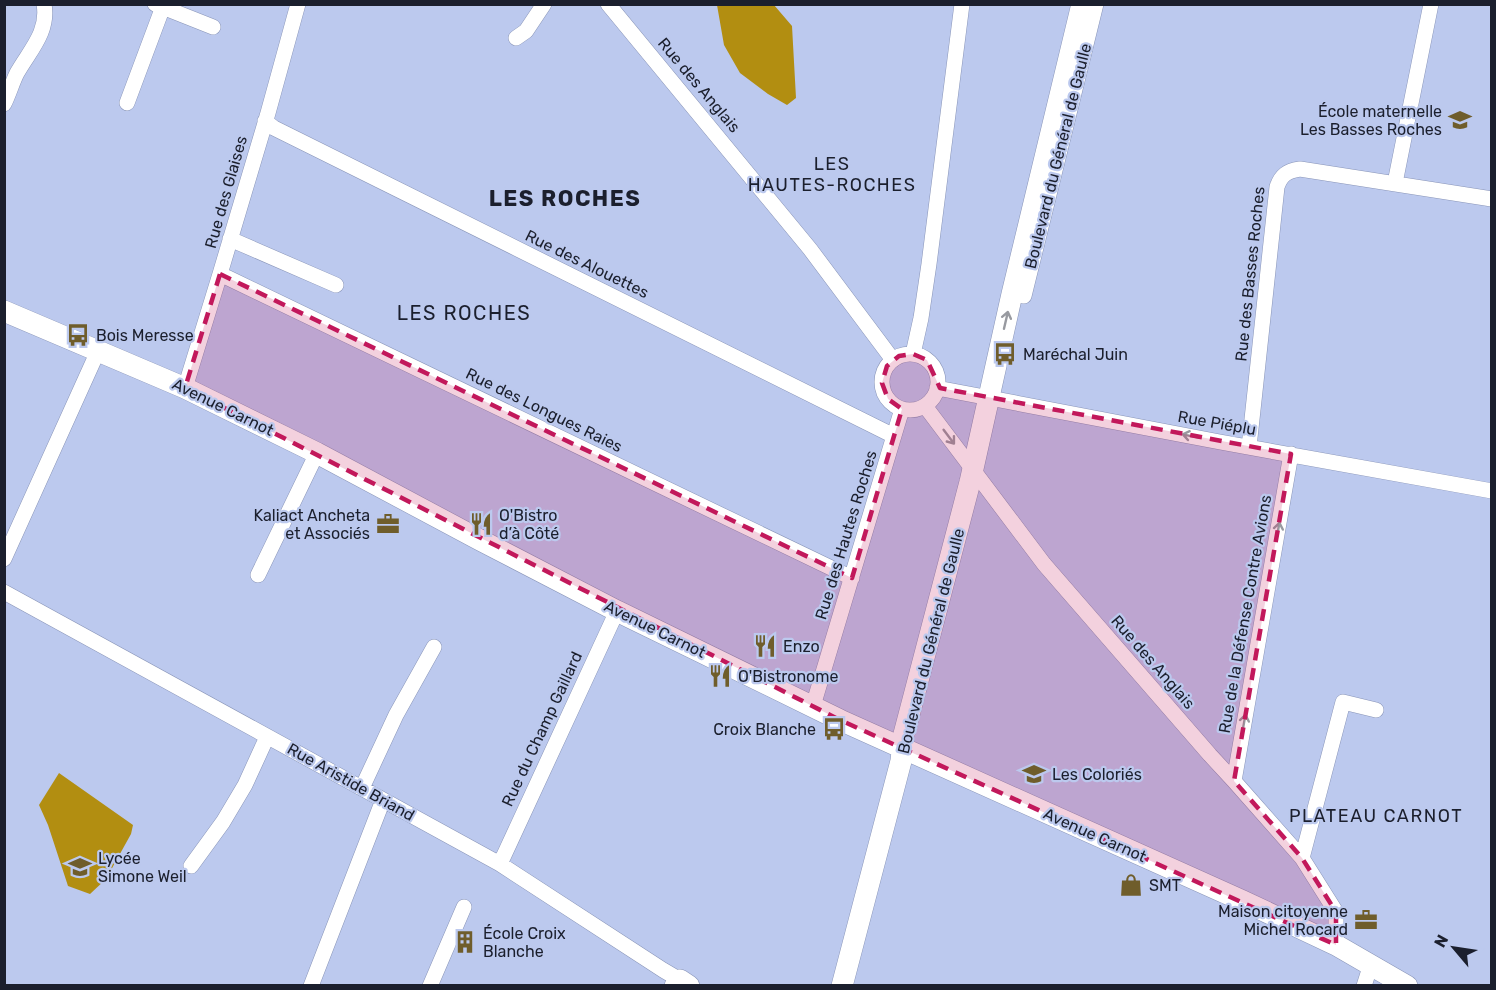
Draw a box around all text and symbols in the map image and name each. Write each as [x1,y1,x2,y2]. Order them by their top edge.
street label: Rue des Anglais [654,34,744,136]
street label: Boulevard du Général de Gaulle [1021,41,1095,271]
place label: École maternelle Les Basses Roches [1300,102,1442,139]
school or university icon: École maternelle Les Basses Roches [1447,107,1473,133]
street label: Rue des Glaises [201,133,251,251]
district label: LES HAUTES-ROCHES [748,153,916,196]
district label: LES ROCHES [489,185,641,212]
street label: Rue des Basses Roches [1231,186,1269,362]
street label: Rue des Alouettes [522,226,652,302]
district label: LES ROCHES [397,301,531,325]
one-way arrow [1001,311,1012,331]
bus stop icon: Bois Meresse [65,322,91,348]
place label: Bois Meresse [96,326,194,345]
bus stop icon: Maréchal Juin [992,341,1018,367]
place label: Maréchal Juin [1023,345,1128,364]
street label: Rue des Longues Raies [463,364,625,456]
street label: Avenue Carnot [169,374,277,440]
street label: Rue Piéplu [1176,407,1258,439]
one-way arrow [943,429,955,445]
one-way arrow [1182,430,1201,441]
street label: Rue des Hautes Roches [811,448,881,622]
street label: Rue de la Défense Contre Avions [1215,493,1275,735]
place label: Kaliact Ancheta et Associés [253,506,370,543]
place label: O'Bistro d’à Côté [499,506,559,543]
office icon: Kaliact Ancheta et Associés [375,511,401,537]
restaurant icon: O'Bistro d’à Côté [468,511,494,537]
one-way arrow [1273,522,1284,541]
street label: Boulevard du Général de Gaulle [894,526,968,756]
street label: Avenue Carnot [601,596,709,662]
street label: Rue des Anglais [1107,611,1199,713]
restaurant icon: Enzo [752,633,778,659]
place label: Enzo [783,637,820,656]
street label: Rue du Champ Gaillard [498,649,586,809]
restaurant icon: O'Bistronome [707,663,733,689]
place label: O'Bistronome [738,667,838,686]
one-way arrow [1239,714,1250,734]
bus stop icon: Croix Blanche [821,716,847,742]
place label: Croix Blanche [713,720,816,739]
street label: Rue Aristide Briand [284,739,418,825]
school or university icon: Les Coloriés [1021,761,1047,787]
place label: Les Coloriés [1052,765,1142,784]
street label: Avenue Carnot [1041,804,1149,866]
district label: PLATEAU CARNOT [1289,805,1463,827]
place label: Lycée Simone Weil [98,849,187,886]
school or university icon: Lycée Simone Weil [67,854,93,880]
shop icon: SMT [1118,872,1144,898]
place label: SMT [1149,876,1181,895]
place label: Maison citoyenne Michel Rocard [1218,902,1348,939]
office icon: Maison citoyenne Michel Rocard [1353,907,1379,933]
north arrow [1424,918,1484,978]
place label: École Croix Blanche [483,924,566,961]
building icon: École Croix Blanche [452,929,478,955]
text: N [1430,931,1452,951]

